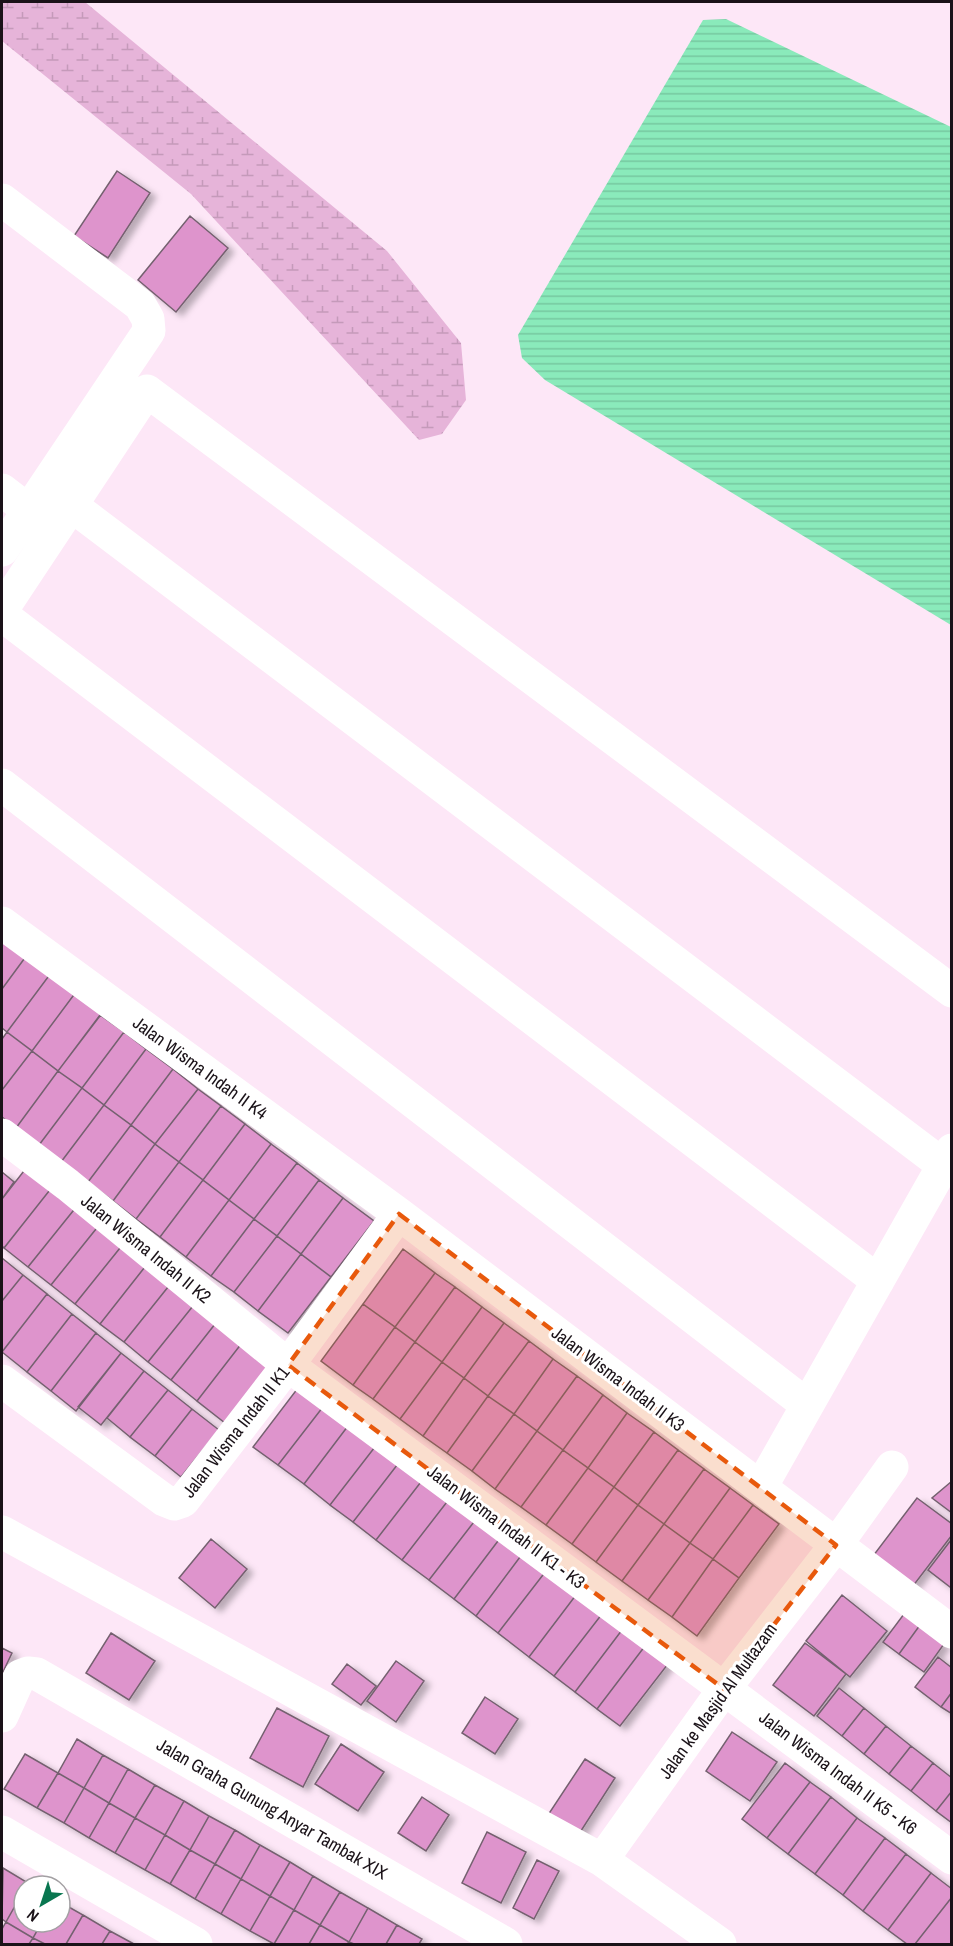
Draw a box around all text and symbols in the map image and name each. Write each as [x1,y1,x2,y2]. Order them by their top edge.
street label: Jalan Wisma Indah II K4 [128,1010,273,1125]
street label: Jalan Wisma Indah II K2 [76,1188,217,1309]
street label: Jalan Wisma Indah II K3 [547,1320,690,1437]
street label: Jalan Wisma Indah II K1 [176,1360,295,1503]
street label: Jalan Wisma Indah II K1 - K3 [422,1459,590,1594]
street label: Jalan ke Masjid Al Multazam [653,1618,783,1784]
street label: Jalan Wisma Indah II K5 - K6 [754,1705,922,1840]
street label: Jalan Graha Gunung Anyar Tambak XIX [152,1732,392,1885]
north arrow [12,1874,72,1934]
text: N [22,1904,43,1927]

